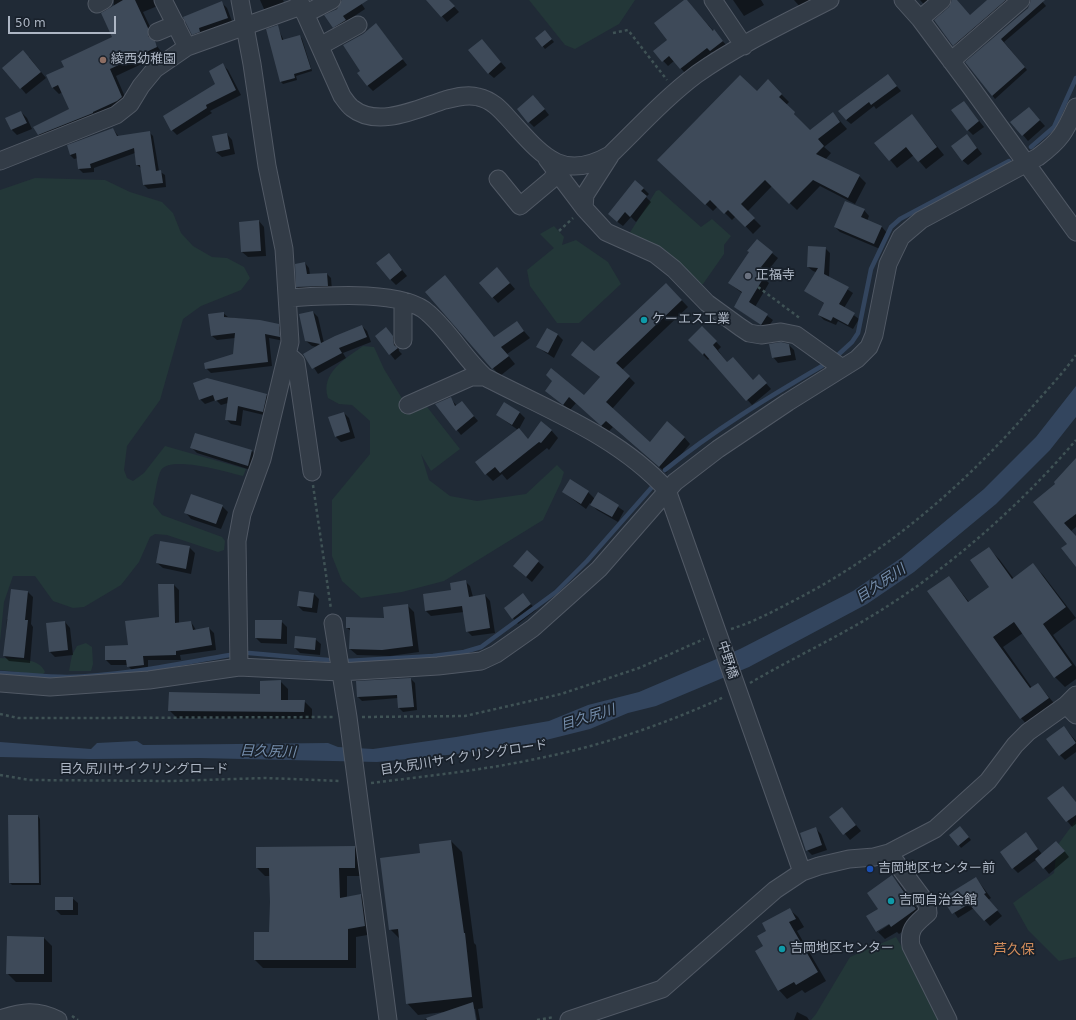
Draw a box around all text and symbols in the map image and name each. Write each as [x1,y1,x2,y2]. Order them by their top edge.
scale bar [10,8,118,34]
text: 50 m [15,16,46,30]
place label: 綾西幼稚園 [111,52,176,68]
marker: 綾西幼稚園 [98,55,108,65]
place label: 正福寺 [756,268,795,284]
marker: 正福寺 [743,271,753,281]
place label: ケーエス工業 [652,312,730,328]
marker: ケーエス工業 [639,315,649,325]
water label: 目久尻川 [853,561,909,607]
street label: 中野橋 [714,639,740,681]
water label: 目久尻川 [559,702,617,734]
street label: 目久尻川サイクリングロード [379,737,549,779]
water label: 目久尻川 [240,743,296,761]
street label: 目久尻川サイクリングロード [60,762,228,778]
place label: 吉岡地区センター前 [878,861,995,877]
marker: 吉岡地区センター前 [865,864,875,874]
place label: 吉岡自治会館 [899,893,977,909]
marker: 吉岡自治会館 [886,896,896,906]
place label: 吉岡地区センター [790,941,894,957]
district label: 芦久保 [993,942,1035,958]
marker: 吉岡地区センター [777,944,787,954]

